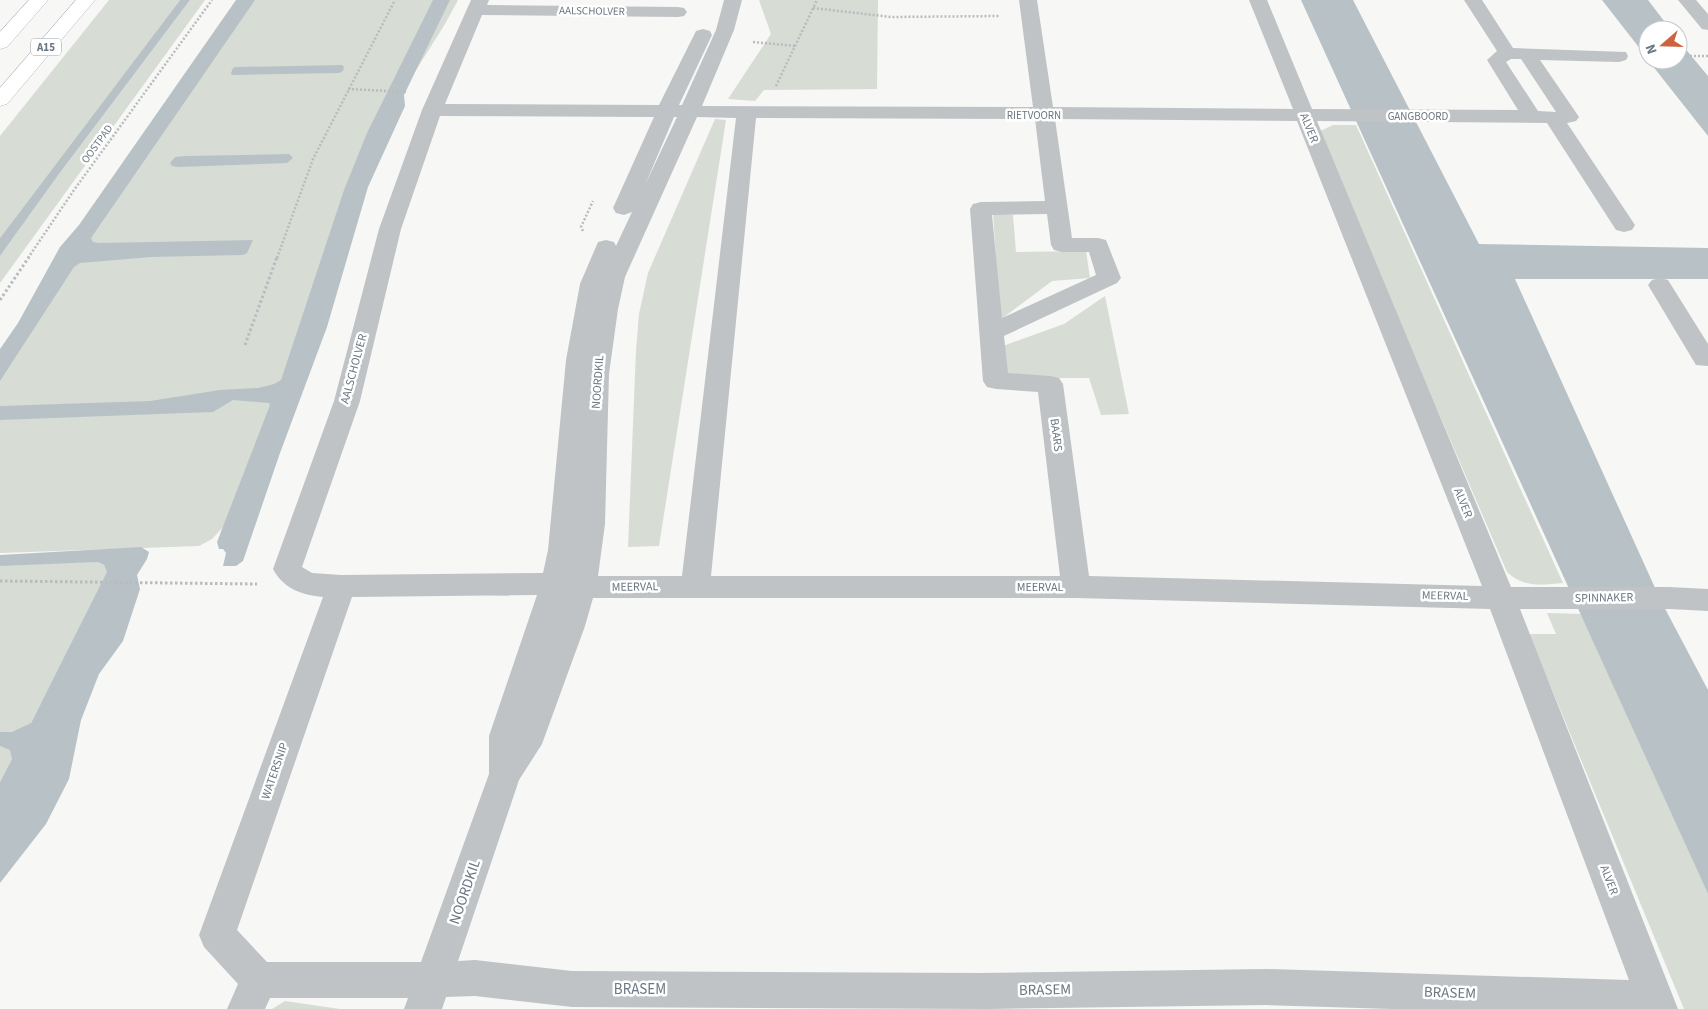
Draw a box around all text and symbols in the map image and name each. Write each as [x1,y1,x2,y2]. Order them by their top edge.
street label: AALSCHOLVER [559,3,625,19]
north arrow [1638,20,1688,70]
road number: A15 [31,38,61,56]
text: N [1641,41,1663,57]
street label: RIETVOORN [1007,108,1061,123]
street label: GANGBOORD [1388,109,1449,124]
street label: ALVER [1295,111,1323,146]
street label: OOSTPAD [78,121,116,166]
street label: AALSCHOLVER [336,332,372,406]
street label: NOORDKIL [588,354,608,409]
street label: BAARS [1046,418,1066,452]
street label: ALVER [1449,486,1477,521]
street label: MEERVAL [612,578,659,596]
street label: MEERVAL [1017,579,1063,596]
street label: MEERVAL [1422,587,1469,605]
street label: SPINNAKER [1575,589,1634,607]
street label: WATERSNIP [257,740,293,802]
street label: NOORDKIL [444,857,486,927]
street label: ALVER [1596,863,1623,898]
street label: BRASEM [614,979,666,1000]
street label: BRASEM [1019,979,1071,1001]
street label: BRASEM [1424,982,1476,1004]

